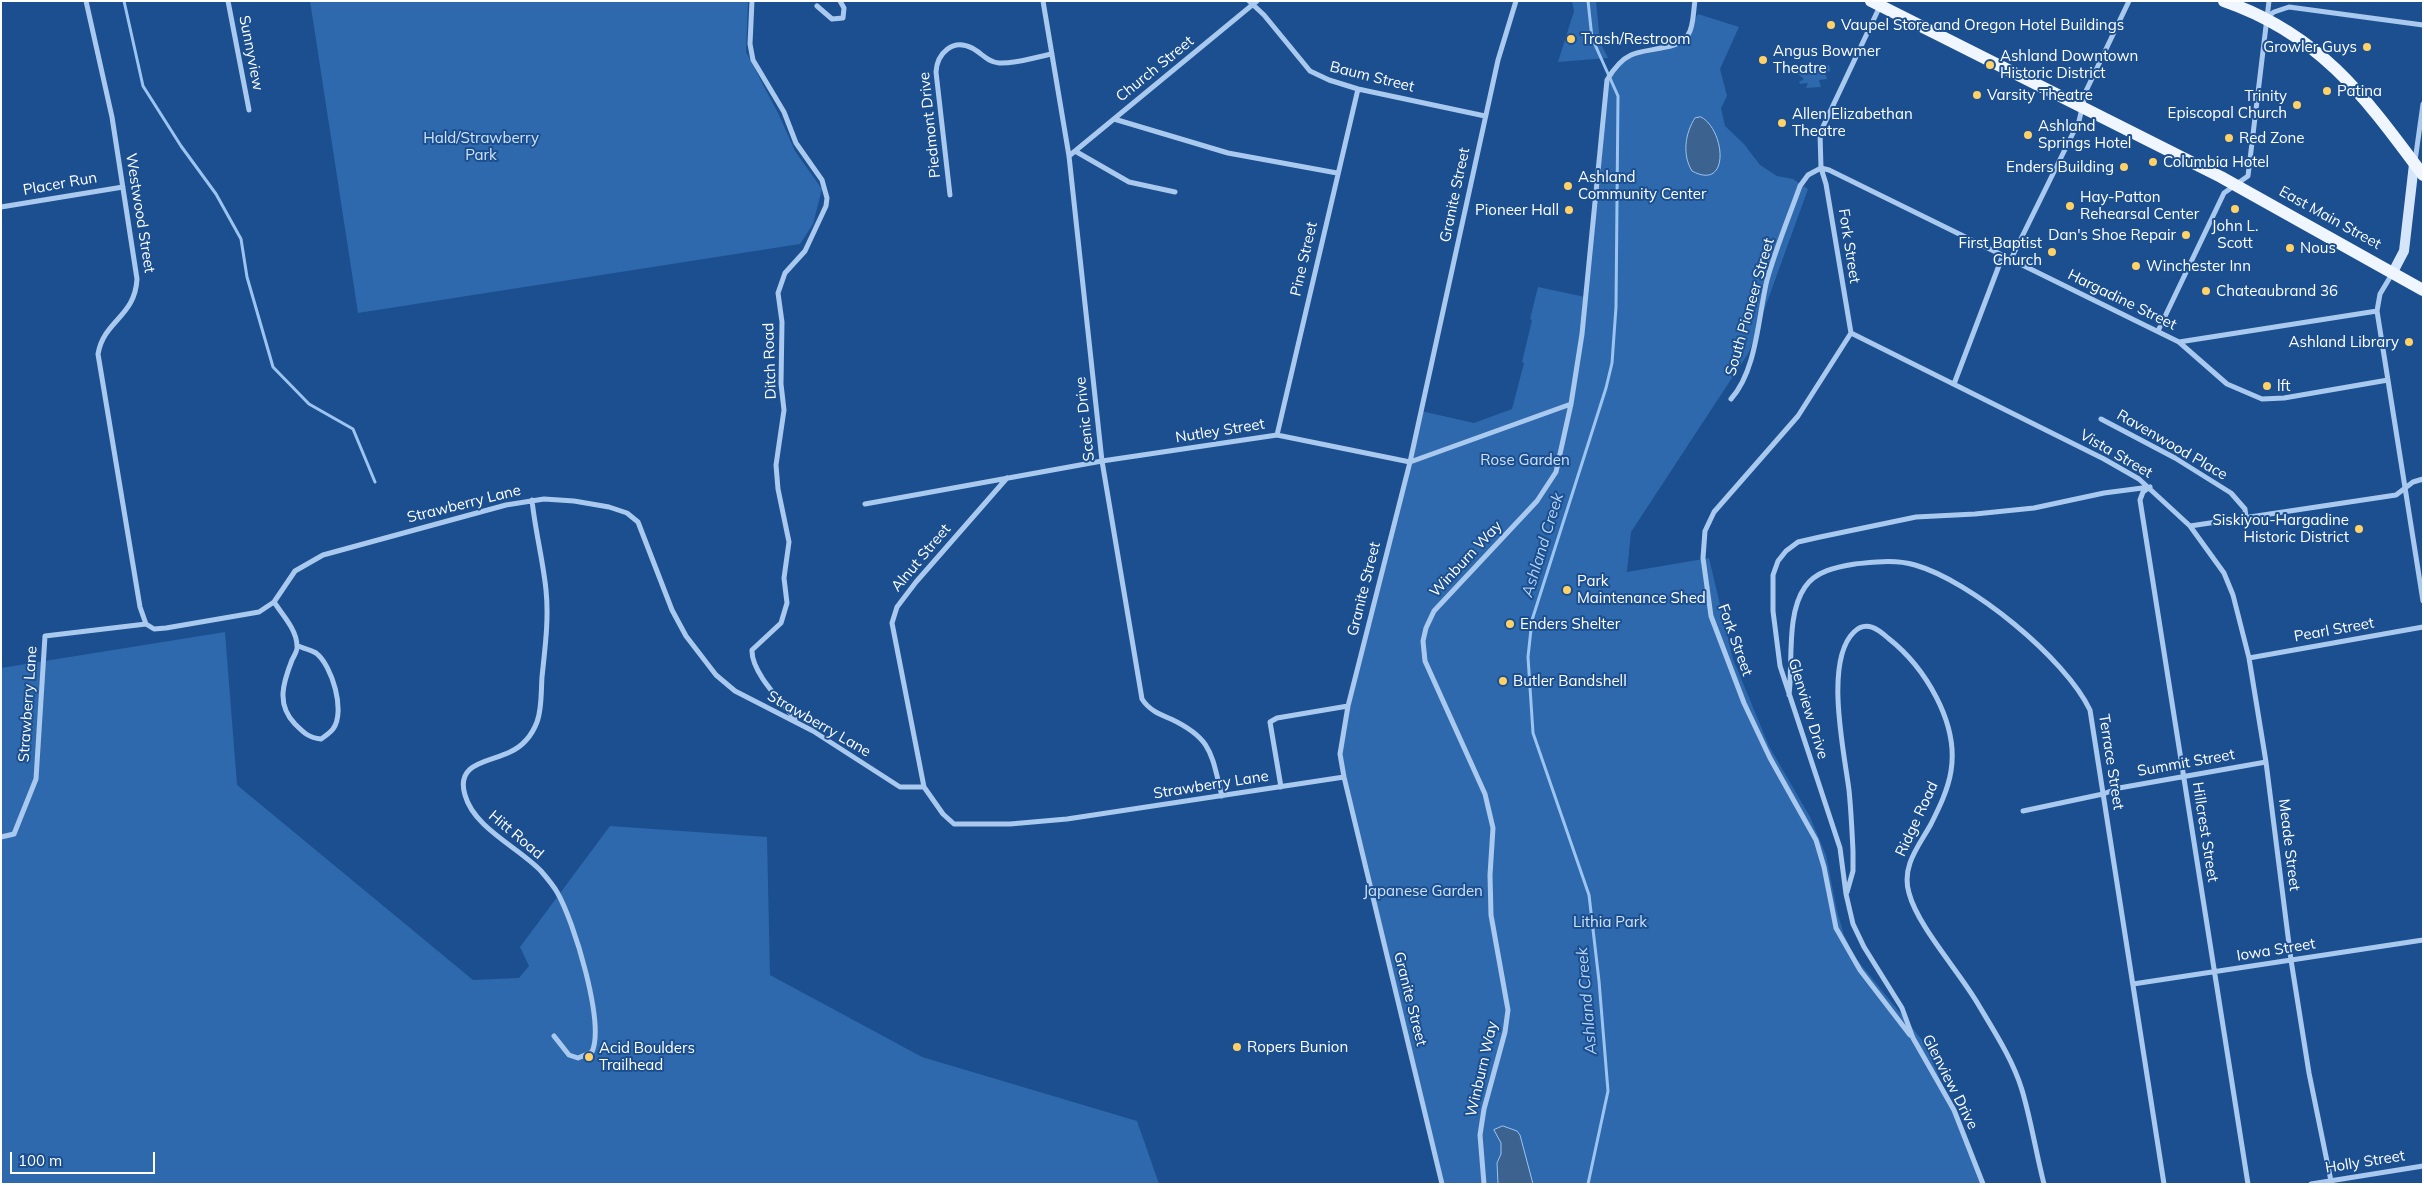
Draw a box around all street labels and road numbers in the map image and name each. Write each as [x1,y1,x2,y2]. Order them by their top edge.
street label: Sunnyview [235,14,267,92]
street label: Church Street [1113,32,1197,106]
street label: Baum Street [1328,58,1416,96]
street label: Piedmont Drive [915,71,945,179]
street label: Granite Street [1436,146,1474,244]
street label: Westwood Street [122,152,158,274]
street label: Placer Run [22,169,98,199]
street label: East Main Street [2276,183,2384,253]
street label: Fork Street [1834,207,1864,285]
street label: Pine Street [1287,220,1321,298]
street label: South Pioneer Street [1722,236,1778,378]
street label: Hargadine Street [2065,266,2179,334]
street label: Ditch Road [760,322,780,400]
street label: Scenic Drive [1072,376,1098,462]
street label: Ravenwood Place [2113,406,2231,484]
street label: Nutley Street [1174,415,1266,447]
street label: Vista Street [2076,426,2156,482]
street label: Strawberry Lane [405,481,523,527]
street label: Winburn Way [1426,517,1506,601]
street label: Alnut Street [888,521,954,595]
street label: Granite Street [1344,540,1384,638]
street label: Fork Street [1714,602,1756,678]
street label: Pearl Street [2293,614,2375,646]
street label: Strawberry Lane [15,645,41,763]
street label: Glenview Drive [1784,657,1832,761]
street label: Strawberry Lane [764,687,874,761]
street label: Terrace Street [2095,713,2127,811]
street label: Summit Street [2136,746,2236,780]
street label: Strawberry Lane [1152,767,1270,803]
street label: Ridge Road [1892,779,1942,859]
street label: Hillcrest Street [2188,781,2222,883]
street label: Meade Street [2274,798,2304,892]
street label: Hitt Road [485,807,547,863]
street label: Iowa Street [2235,935,2317,965]
street label: Granite Street [1390,950,1430,1048]
street label: Winburn Way [1462,1019,1502,1119]
street label: Glenview Drive [1918,1031,1982,1133]
street label: Holly Street [2324,1147,2406,1177]

